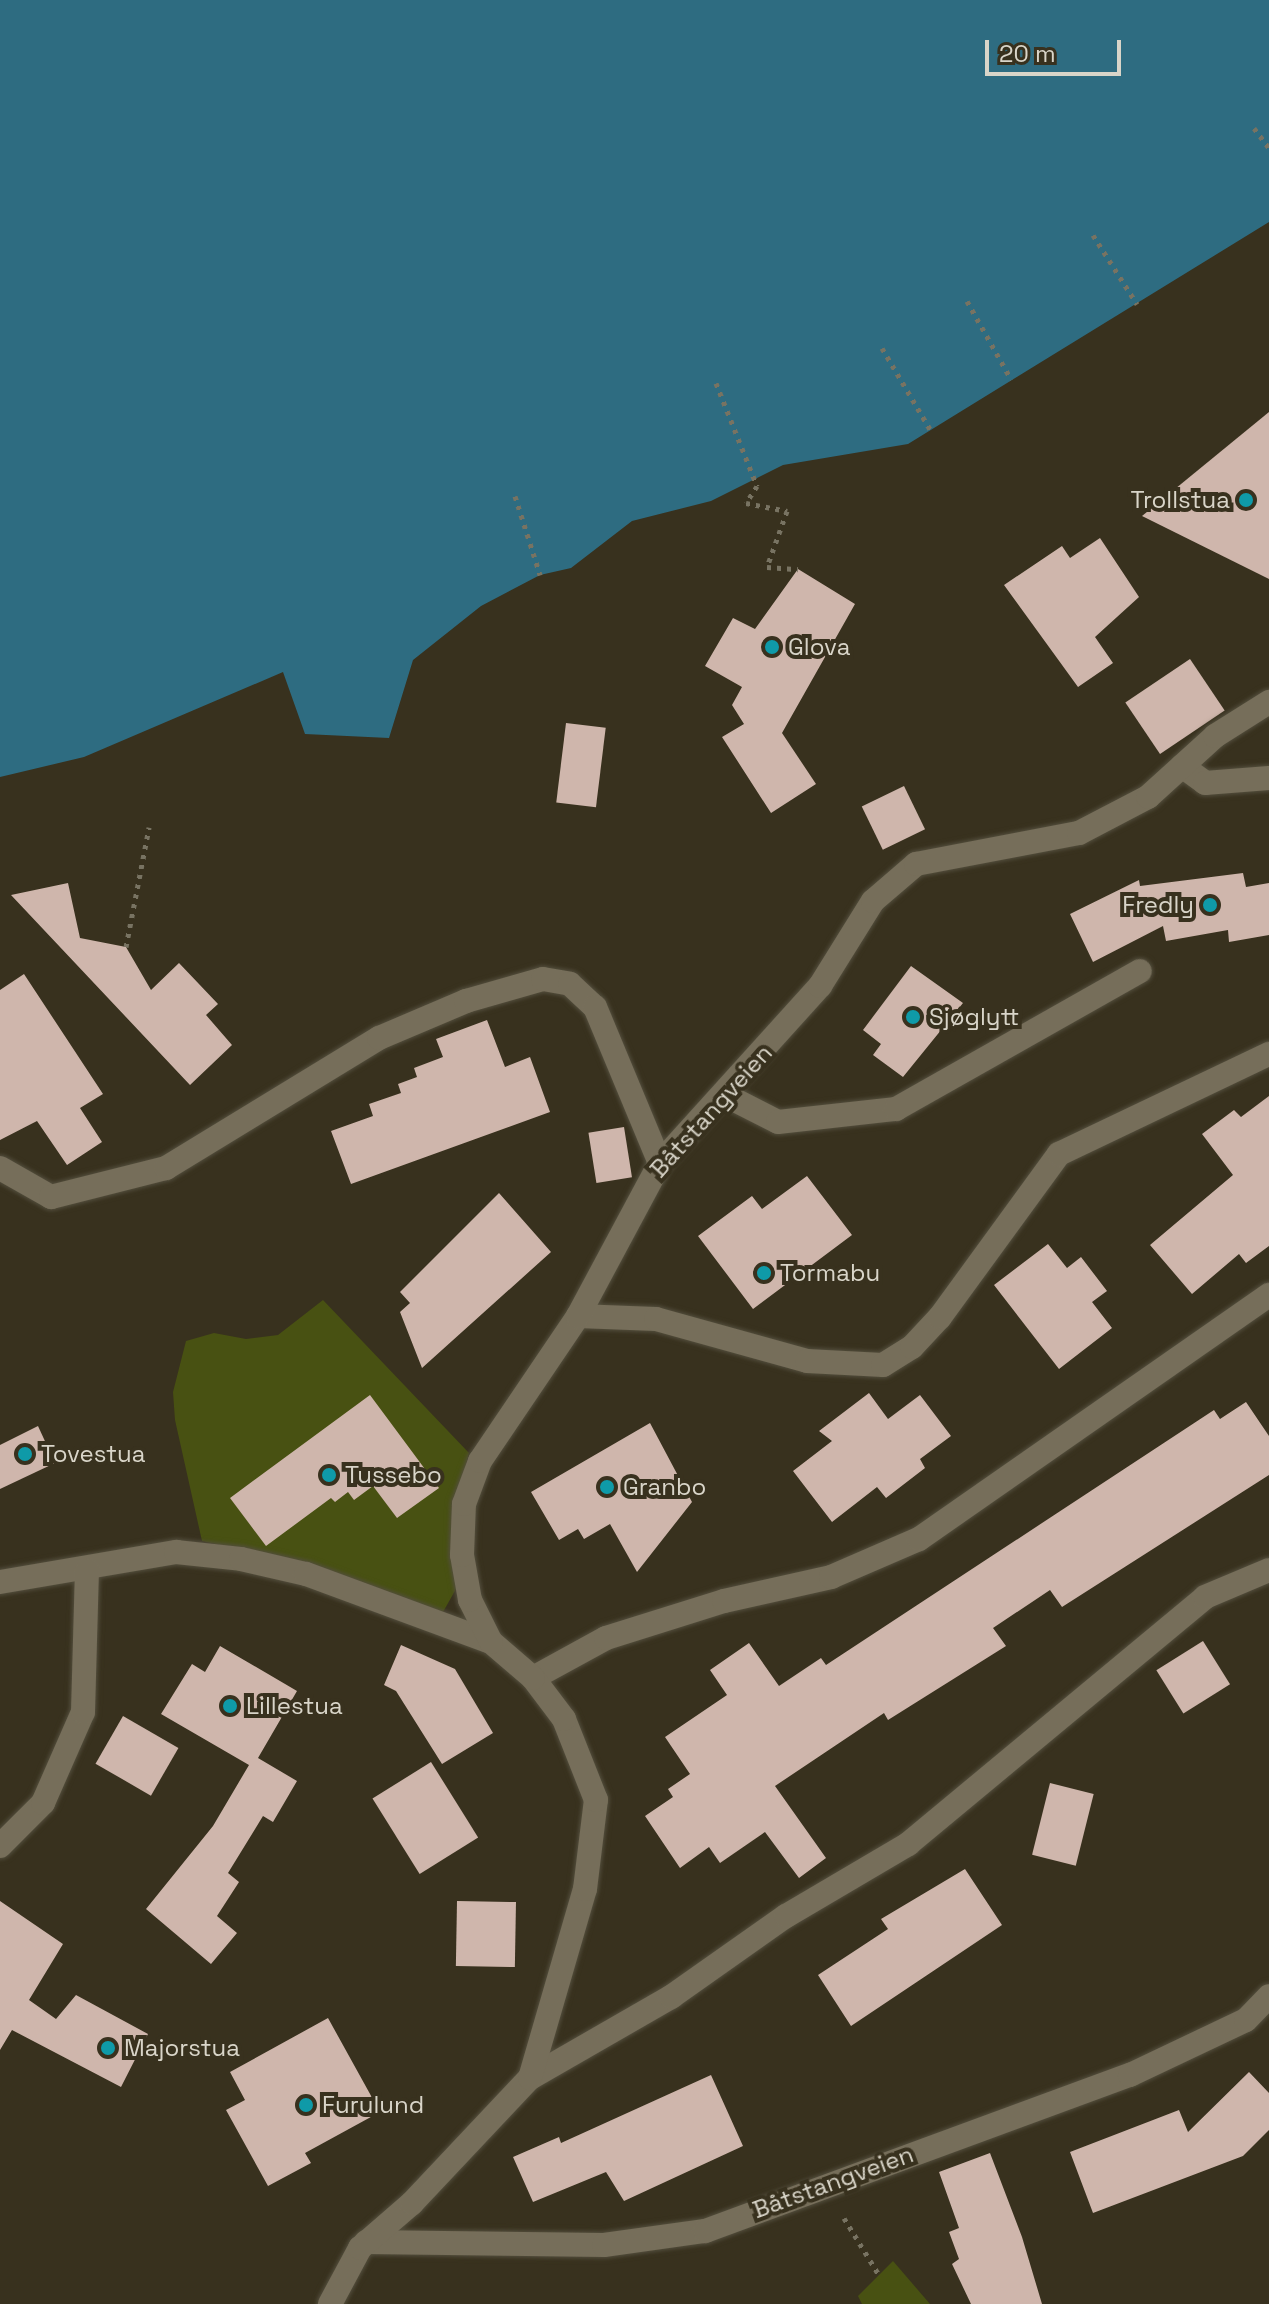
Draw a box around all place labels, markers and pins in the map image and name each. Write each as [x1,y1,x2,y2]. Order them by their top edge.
place label: Trollstua [1131,486,1230,514]
marker: Trollstua [1237,491,1255,509]
place label: Glova [788,633,850,661]
marker: Glova [763,638,781,656]
place label: Fredly [1122,891,1194,919]
marker: Fredly [1201,896,1219,914]
place label: Sjøglytt [929,1003,1019,1031]
marker: Sjøglytt [904,1008,922,1026]
place label: Tormabu [780,1259,880,1287]
marker: Tormabu [755,1264,773,1282]
place label: Tovestua [41,1440,146,1468]
marker: Tovestua [16,1445,34,1463]
place label: Tussebo [345,1461,442,1489]
marker: Tussebo [320,1466,338,1484]
place label: Granbo [623,1473,706,1501]
marker: Granbo [598,1478,616,1496]
place label: Lillestua [246,1692,343,1720]
marker: Lillestua [221,1697,239,1715]
place label: Majorstua [124,2034,240,2062]
marker: Majorstua [99,2039,117,2057]
place label: Furulund [322,2091,424,2119]
marker: Furulund [297,2096,315,2114]

